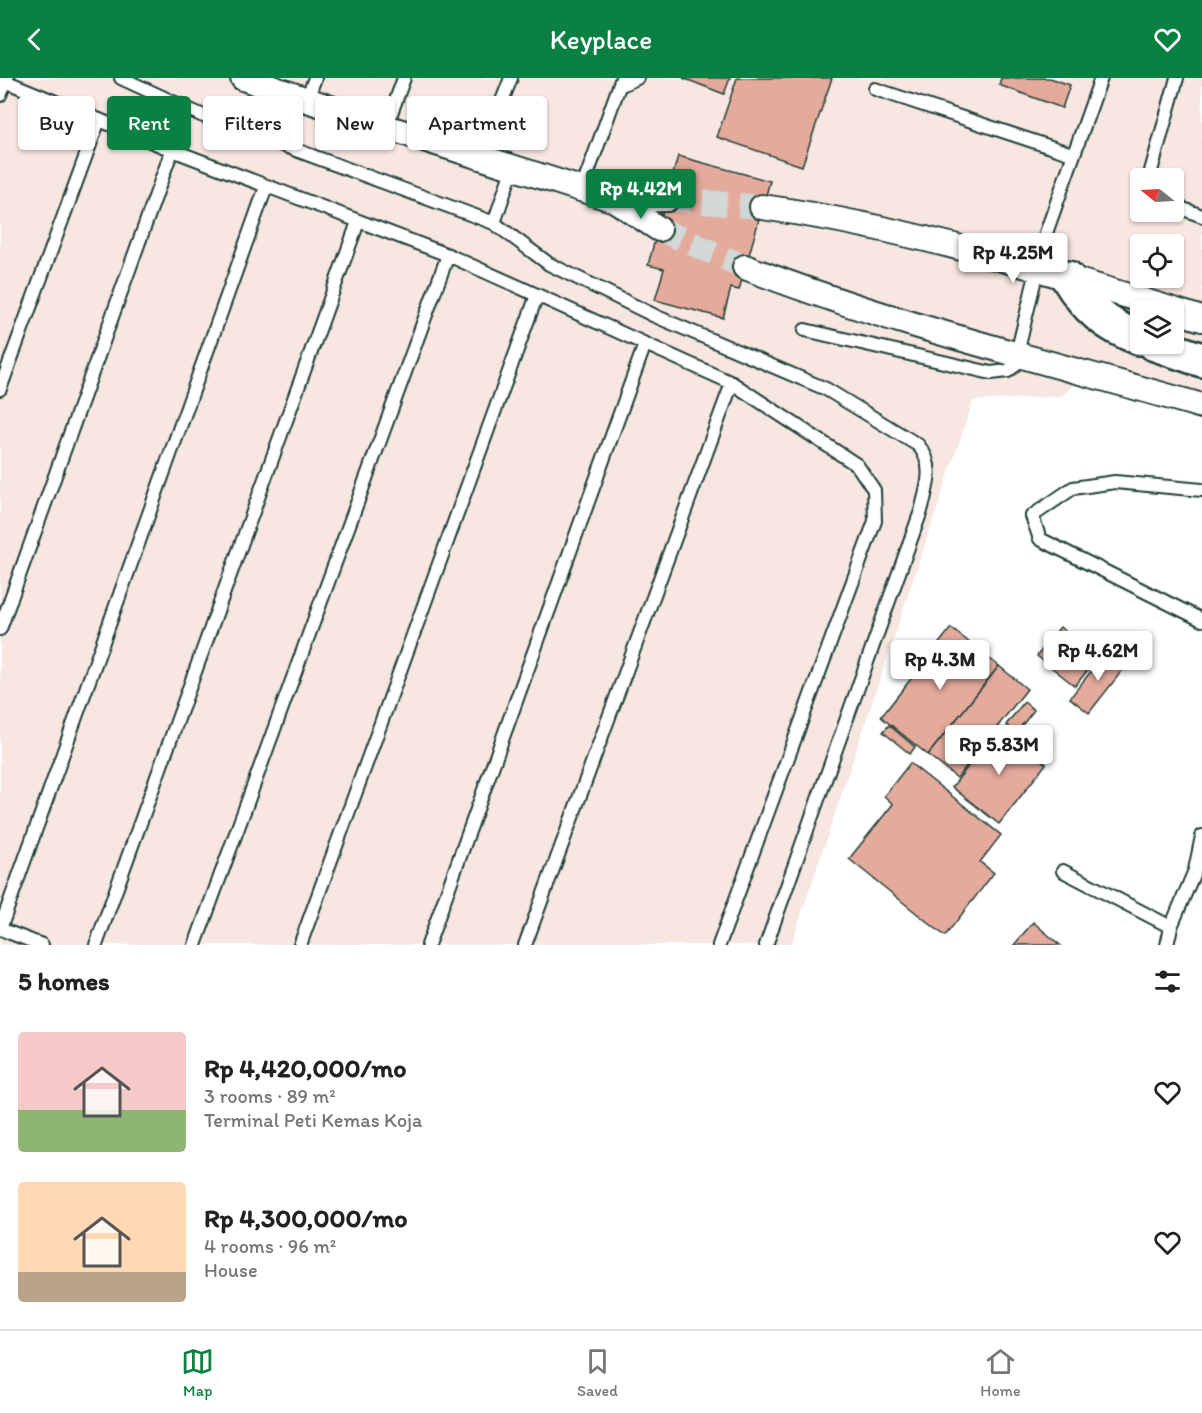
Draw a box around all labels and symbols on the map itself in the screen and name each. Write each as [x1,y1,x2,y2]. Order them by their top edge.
north arrow [1130,168,1184,222]
pin: Rp 4.42M [579,169,703,220]
pin: Rp 4.25M [951,233,1075,284]
pin: Rp 4.62M [1036,631,1160,682]
pin: Rp 4.3M [885,640,995,691]
pin: Rp 5.83M [937,725,1061,776]

